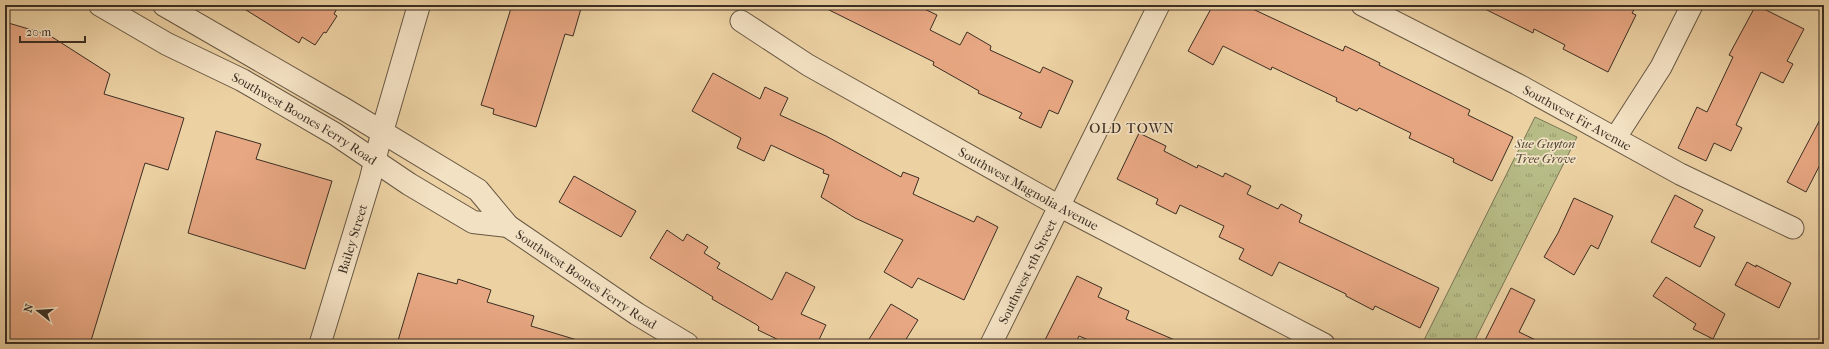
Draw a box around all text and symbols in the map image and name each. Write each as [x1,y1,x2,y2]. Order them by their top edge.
scale bar [20,18,85,44]
text: 20 m [26,25,51,39]
street label: Southwest Boones Ferry Road [230,69,380,169]
street label: Southwest Fir Avenue [1520,82,1634,154]
district label: OLD TOWN [1089,120,1175,137]
park label: Sue Guyton Tree Grove [1514,136,1576,166]
street label: Southwest Magnolia Avenue [956,144,1102,234]
street label: Bailey Street [335,202,370,276]
street label: Southwest 5th Street [995,216,1060,327]
street label: Southwest Boones Ferry Road [513,227,660,333]
north arrow [18,291,58,331]
text: N [21,302,37,314]

